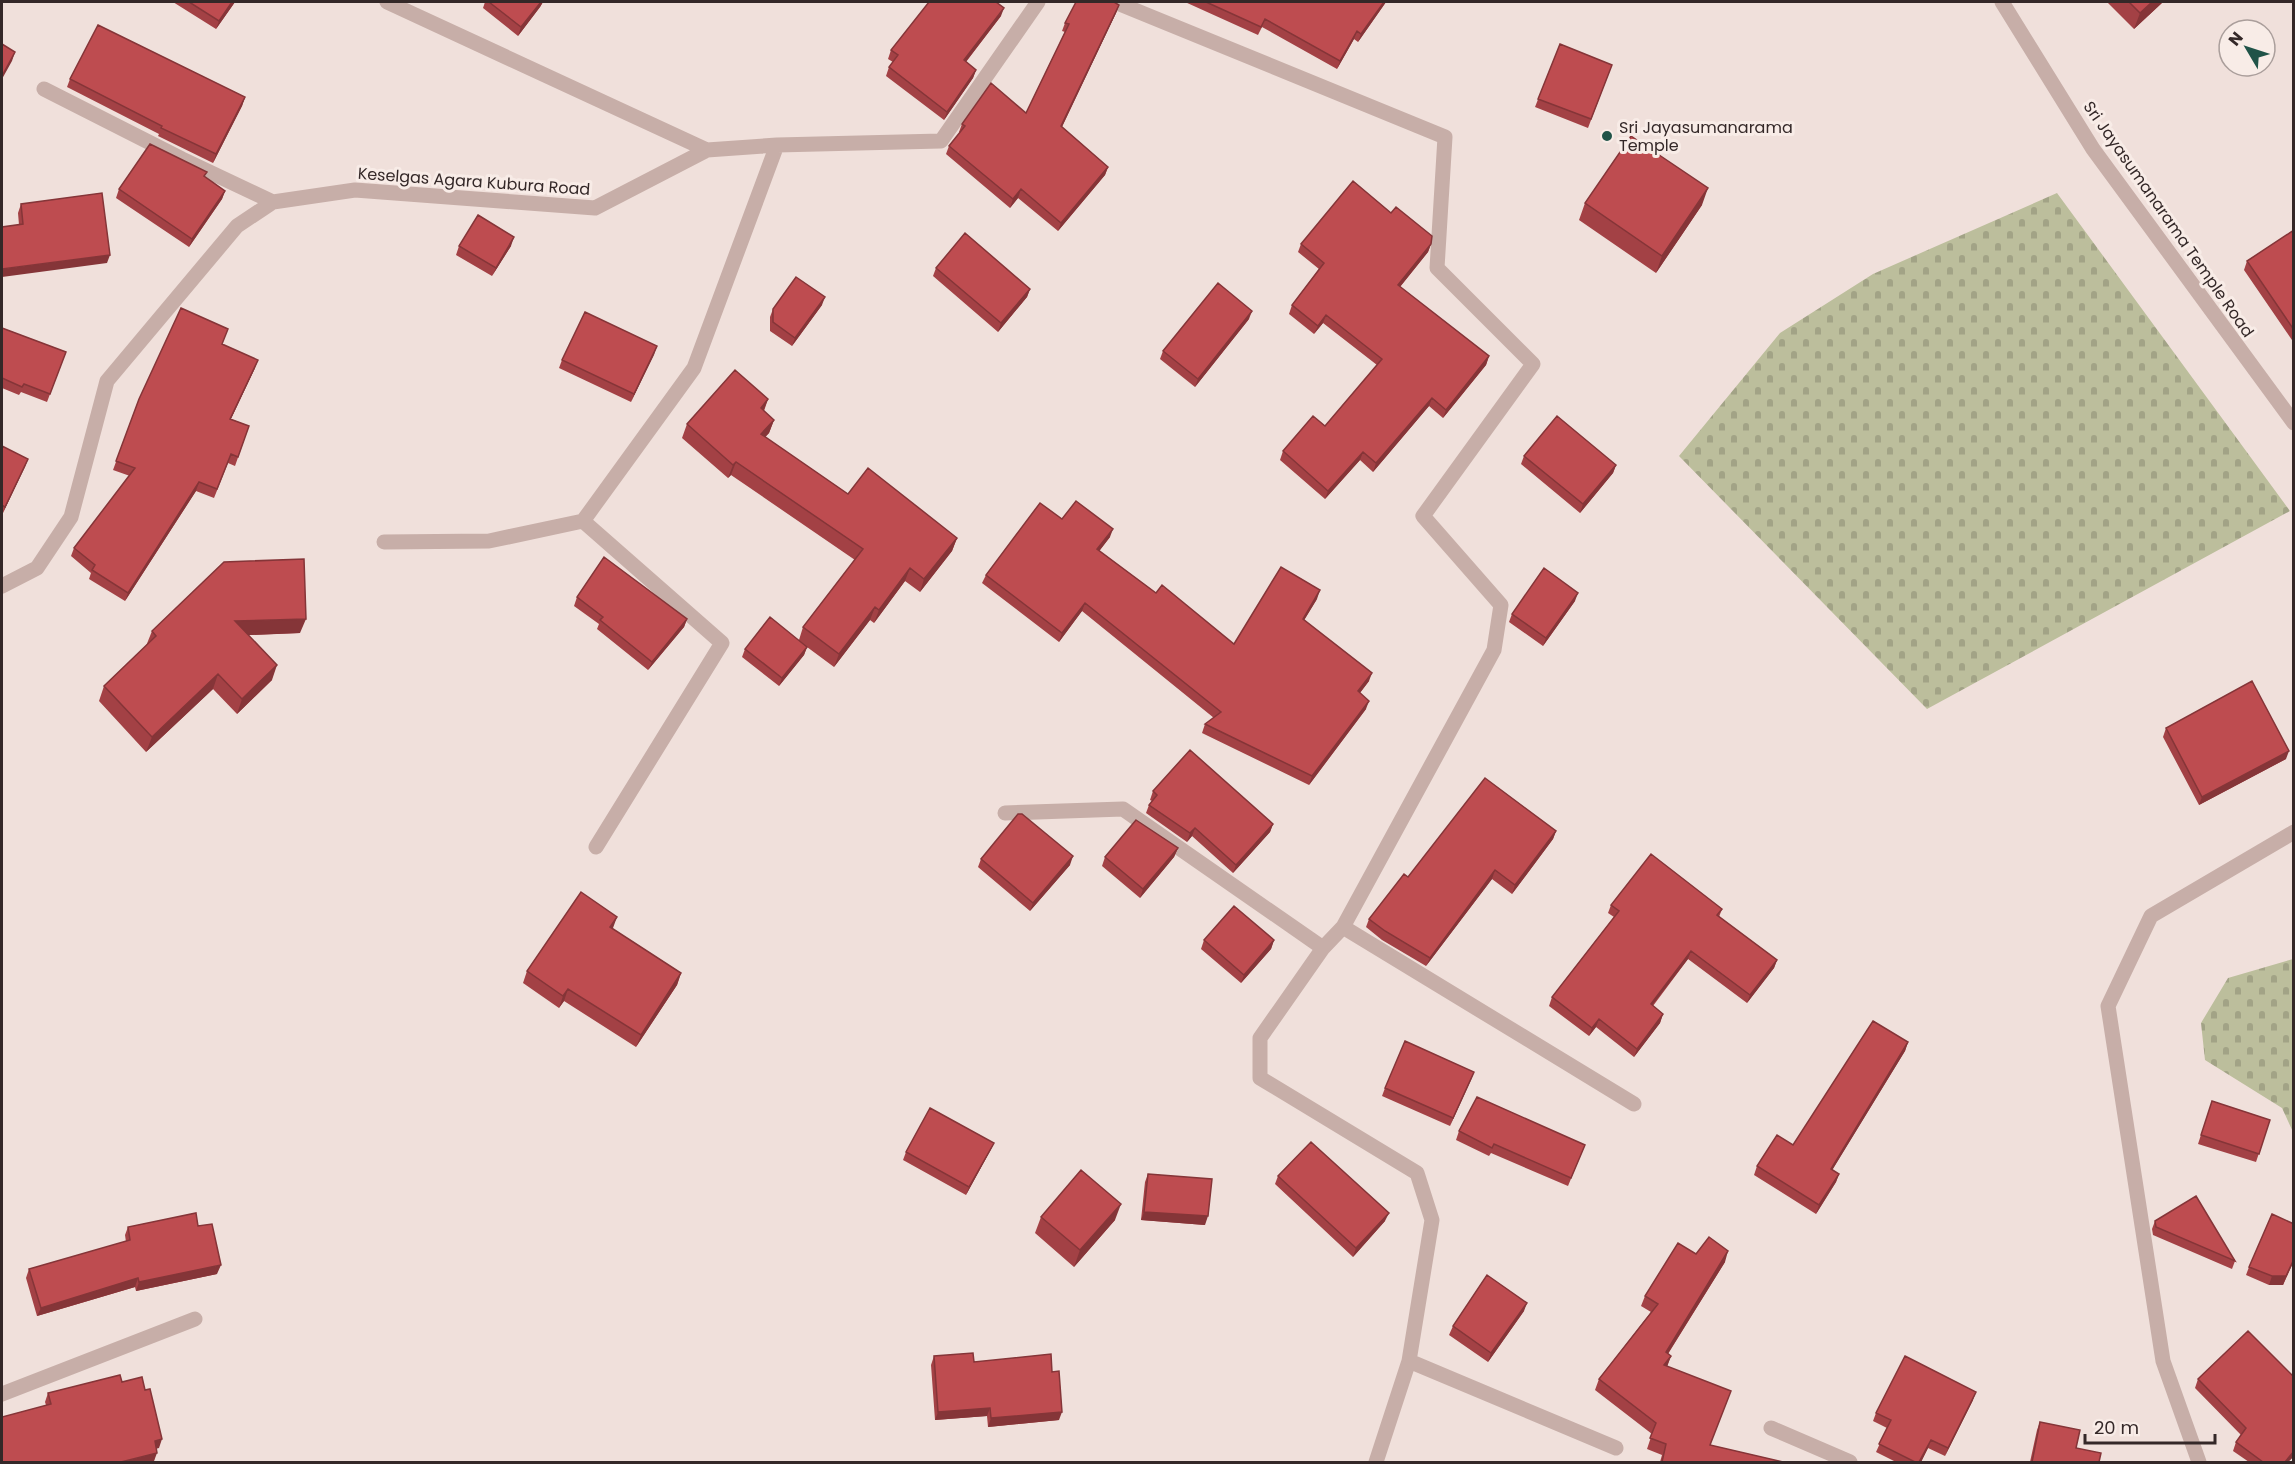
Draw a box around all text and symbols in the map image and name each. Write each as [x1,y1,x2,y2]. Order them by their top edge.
north arrow [2217,18,2277,78]
text: N [2223,27,2248,51]
street label: Sri Jayasumanarama Temple Road [2078,97,2259,342]
place label: Sri Jayasumanarama Temple [1619,116,1793,157]
marker: Sri Jayasumanarama Temple [1600,129,1614,143]
street label: Keselgas Agara Kubura Road [357,162,591,201]
scale bar [2085,1407,2216,1445]
text: 20 m [2094,1415,2139,1440]

